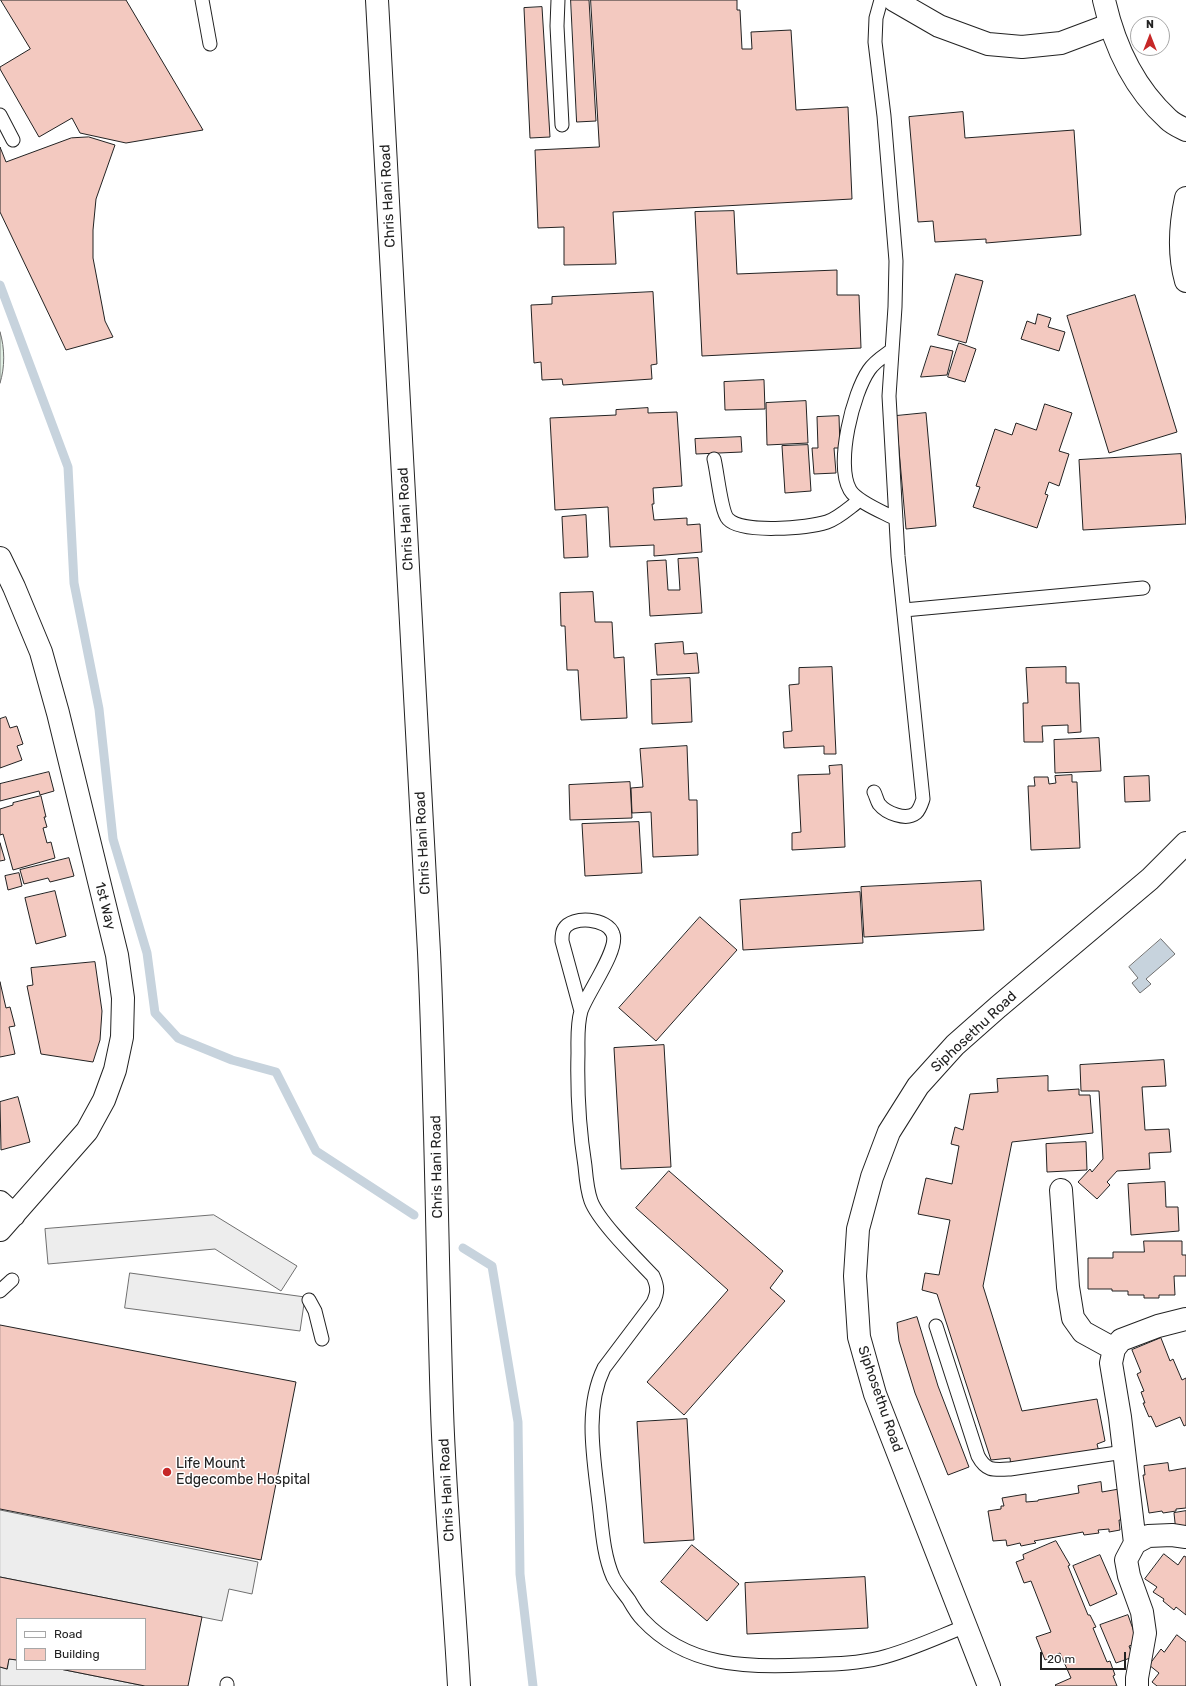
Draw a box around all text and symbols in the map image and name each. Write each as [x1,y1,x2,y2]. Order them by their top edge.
north arrow [1130,16,1170,56]
text: N [1146,18,1154,31]
street label: Chris Hani Road [377,144,399,248]
street label: Chris Hani Road [395,467,417,571]
street label: Chris Hani Road [412,791,434,895]
street label: 1st Way [91,881,119,931]
street label: Siphosethu Road [928,988,1020,1076]
street label: Chris Hani Road [428,1115,446,1219]
street label: Siphosethu Road [854,1344,906,1454]
street label: Chris Hani Road [436,1438,458,1542]
place label: Life Mount Edgecombe Hospital [176,1456,310,1488]
marker: Life Mount Edgecombe Hospital [161,1466,173,1478]
legend [16,1618,146,1670]
text: Road [54,1627,82,1641]
scale bar [1042,1644,1128,1670]
text: Building [54,1647,100,1661]
text: 20 m [1047,1652,1075,1666]

